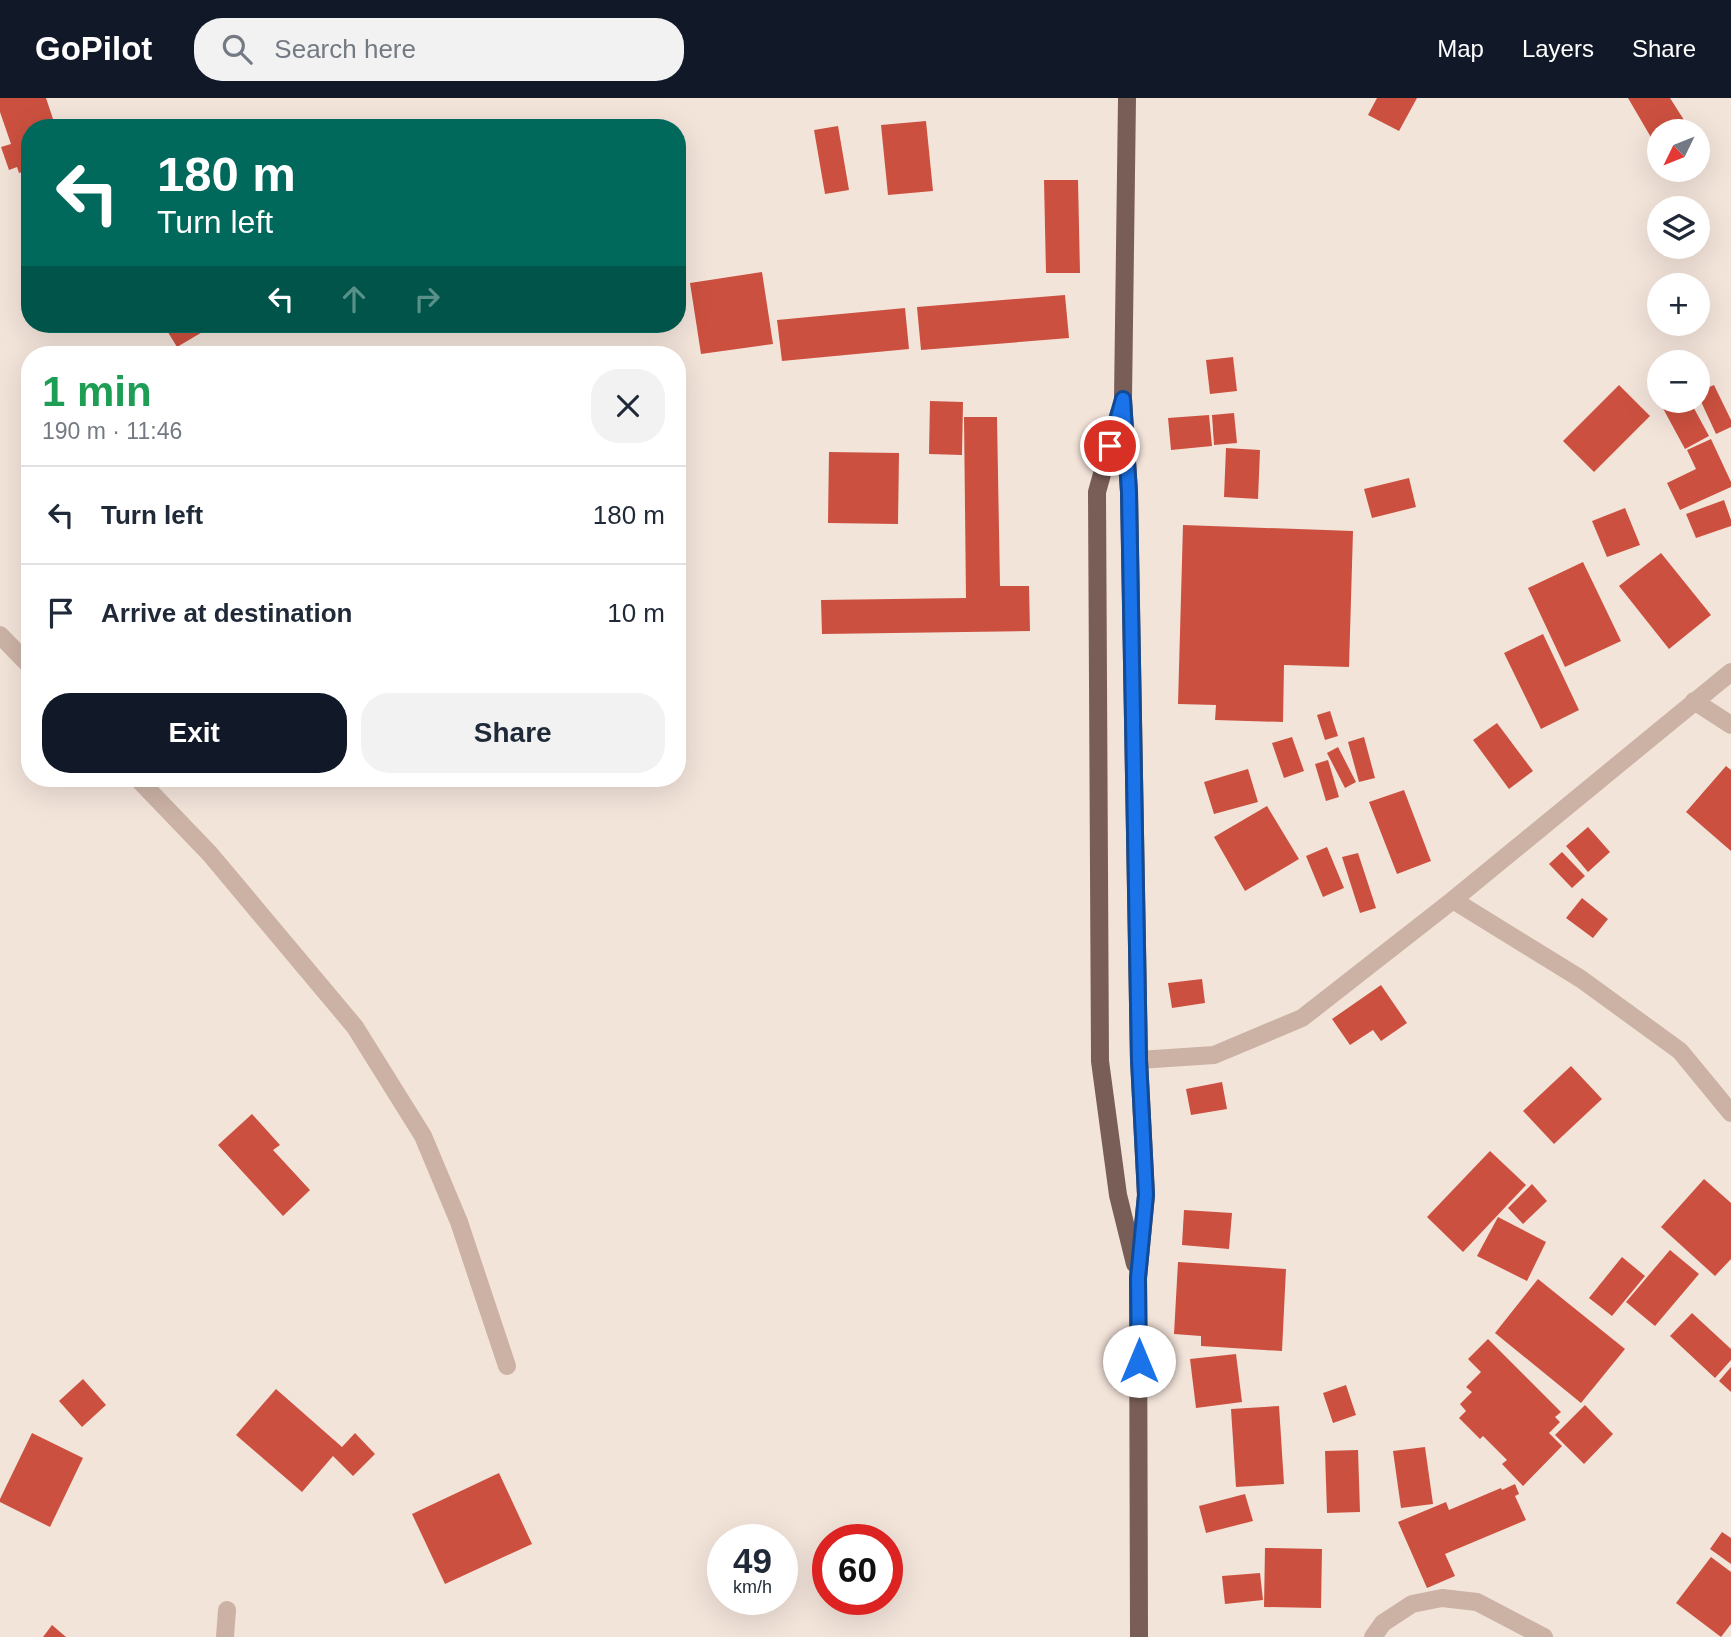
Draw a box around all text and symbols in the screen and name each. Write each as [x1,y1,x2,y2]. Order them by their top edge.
search box [194,18,684,81]
text: GoPilot [35,30,152,67]
icon: search [218,30,256,68]
text: Search here [274,34,416,64]
text: Map [1437,35,1484,62]
text: Layers [1522,35,1594,62]
text: Share [1632,35,1696,62]
north arrow [1647,119,1710,182]
map controls [1647,119,1710,413]
icon: left [42,147,133,238]
text: 180 m [157,147,296,201]
button: layers [1647,196,1710,259]
text: Turn left [157,204,273,240]
button: + [1647,273,1710,336]
icon: left [262,280,300,318]
icon: ahead [335,280,373,318]
icon: right [408,280,446,318]
button: − [1647,350,1710,413]
text: 1 min [42,368,152,415]
button: close [591,369,665,443]
pin [1080,416,1140,476]
text: 190 m · 11:46 [42,418,182,444]
icon: arrive [1091,427,1129,465]
icon: left [42,496,80,534]
text: Turn left [101,500,203,530]
text: 180 m [593,500,665,530]
icon: arrive [42,594,80,632]
text: Arrive at destination [101,598,352,628]
text: 10 m [607,598,665,628]
button: Exit [42,693,347,773]
button: Share [361,693,665,773]
position arrow [1102,1324,1176,1398]
speed limit sign: 60 [812,1524,903,1615]
text: 49 [733,1541,772,1580]
text: km/h [733,1577,772,1597]

